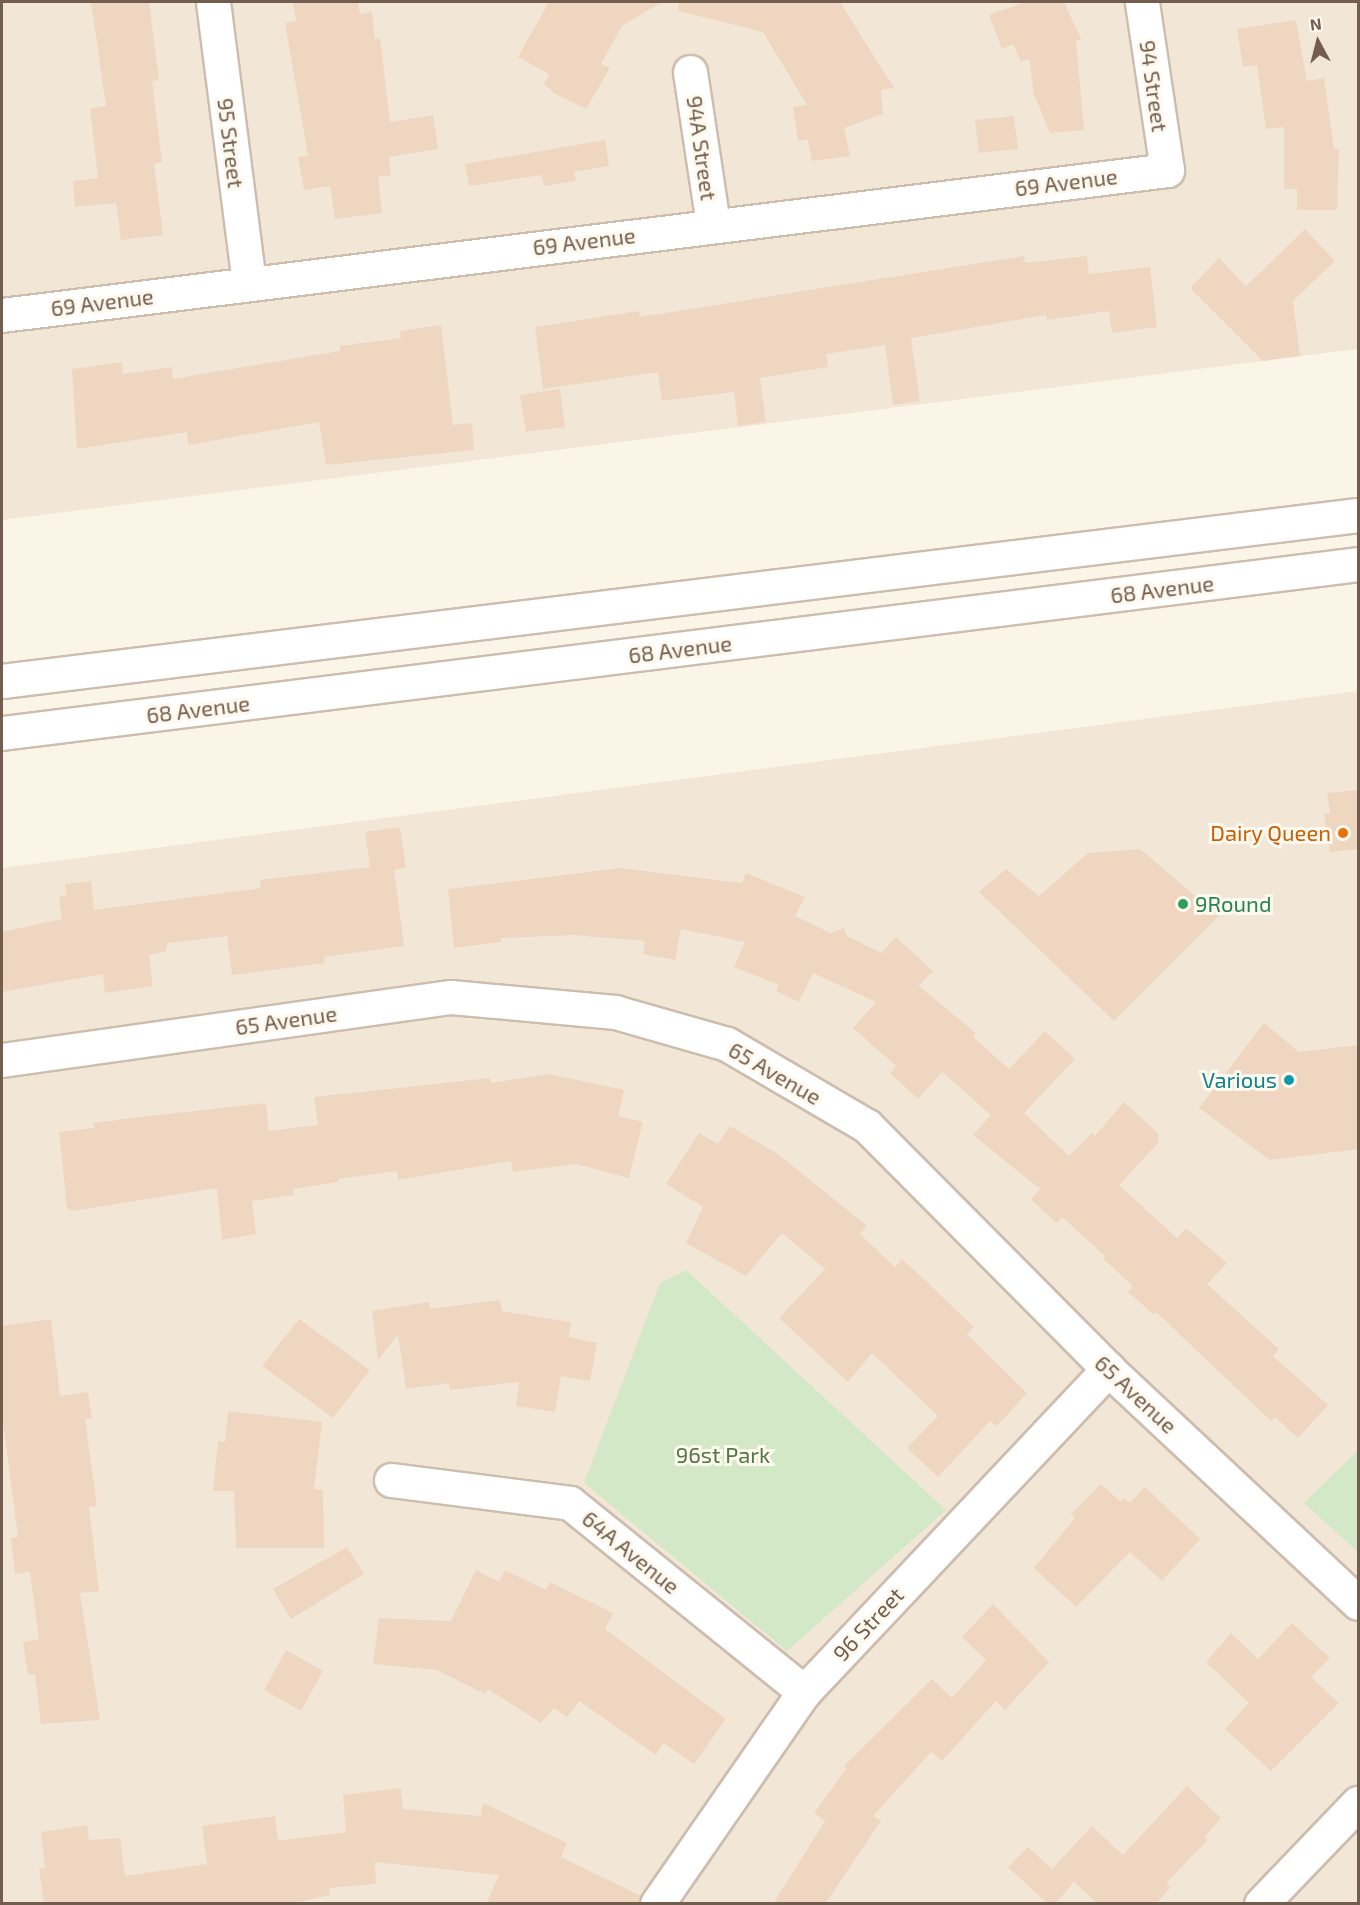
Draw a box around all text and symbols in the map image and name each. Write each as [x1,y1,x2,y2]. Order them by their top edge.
north arrow [1288,12,1348,72]
text: N [1309,14,1323,34]
street label: 94 Street [1135,39,1173,133]
street label: 94A Street [682,94,722,202]
street label: 95 Street [212,97,250,189]
street label: 69 Avenue [1013,163,1119,201]
street label: 69 Avenue [531,222,637,260]
street label: 69 Avenue [49,283,155,321]
street label: 68 Avenue [1108,570,1216,608]
street label: 68 Avenue [626,630,734,668]
street label: 68 Avenue [144,690,252,728]
place label: Dairy Queen [1210,820,1331,846]
marker: Dairy Queen [1336,826,1350,840]
place label: 9Round [1195,891,1271,917]
marker: 9Round [1176,897,1190,911]
street label: 65 Avenue [233,1000,339,1040]
street label: 65 Avenue [724,1036,826,1110]
place label: Various [1202,1067,1277,1093]
marker: Various [1282,1073,1296,1087]
street label: 65 Avenue [1089,1349,1183,1439]
park label: 96st Park [676,1442,770,1468]
street label: 64A Avenue [577,1504,685,1600]
street label: 96 Street [827,1582,909,1666]

